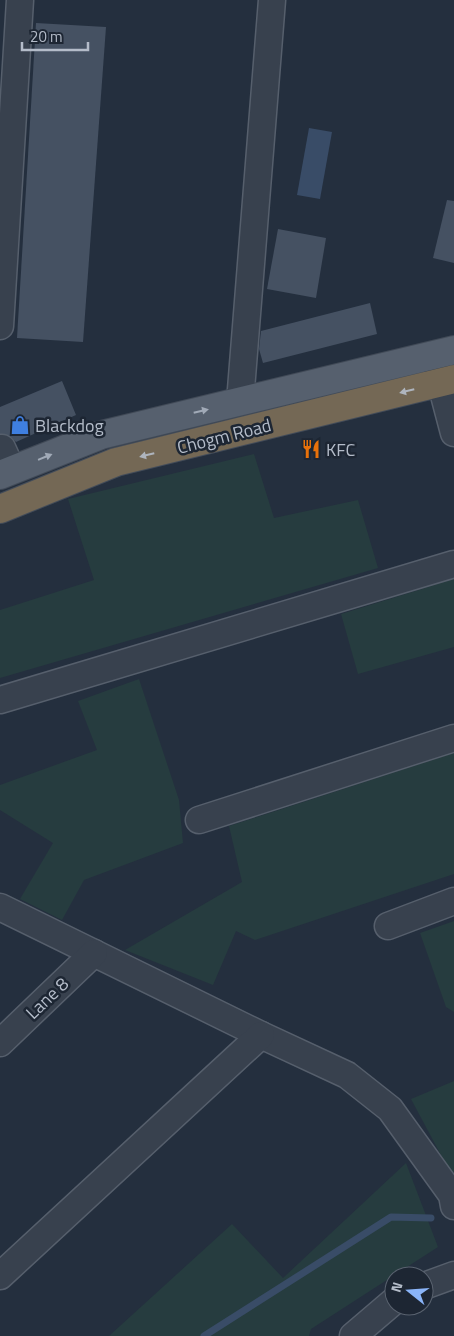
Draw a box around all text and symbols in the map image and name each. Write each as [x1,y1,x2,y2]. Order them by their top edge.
scale bar [22,20,89,52]
text: 20 m [30,25,63,48]
one-way arrow [399,387,414,395]
one-way arrow [193,407,208,415]
street label: Chogm Road [174,411,274,461]
place label: Blackdog [35,412,104,439]
shop icon: Blackdog [9,414,31,436]
place label: KFC [326,436,356,463]
restaurant icon: KFC [300,438,322,460]
one-way arrow [139,451,154,459]
one-way arrow [38,453,53,461]
street label: Lane 8 [19,971,75,1025]
north arrow [384,1266,434,1316]
text: N [385,1279,408,1295]

